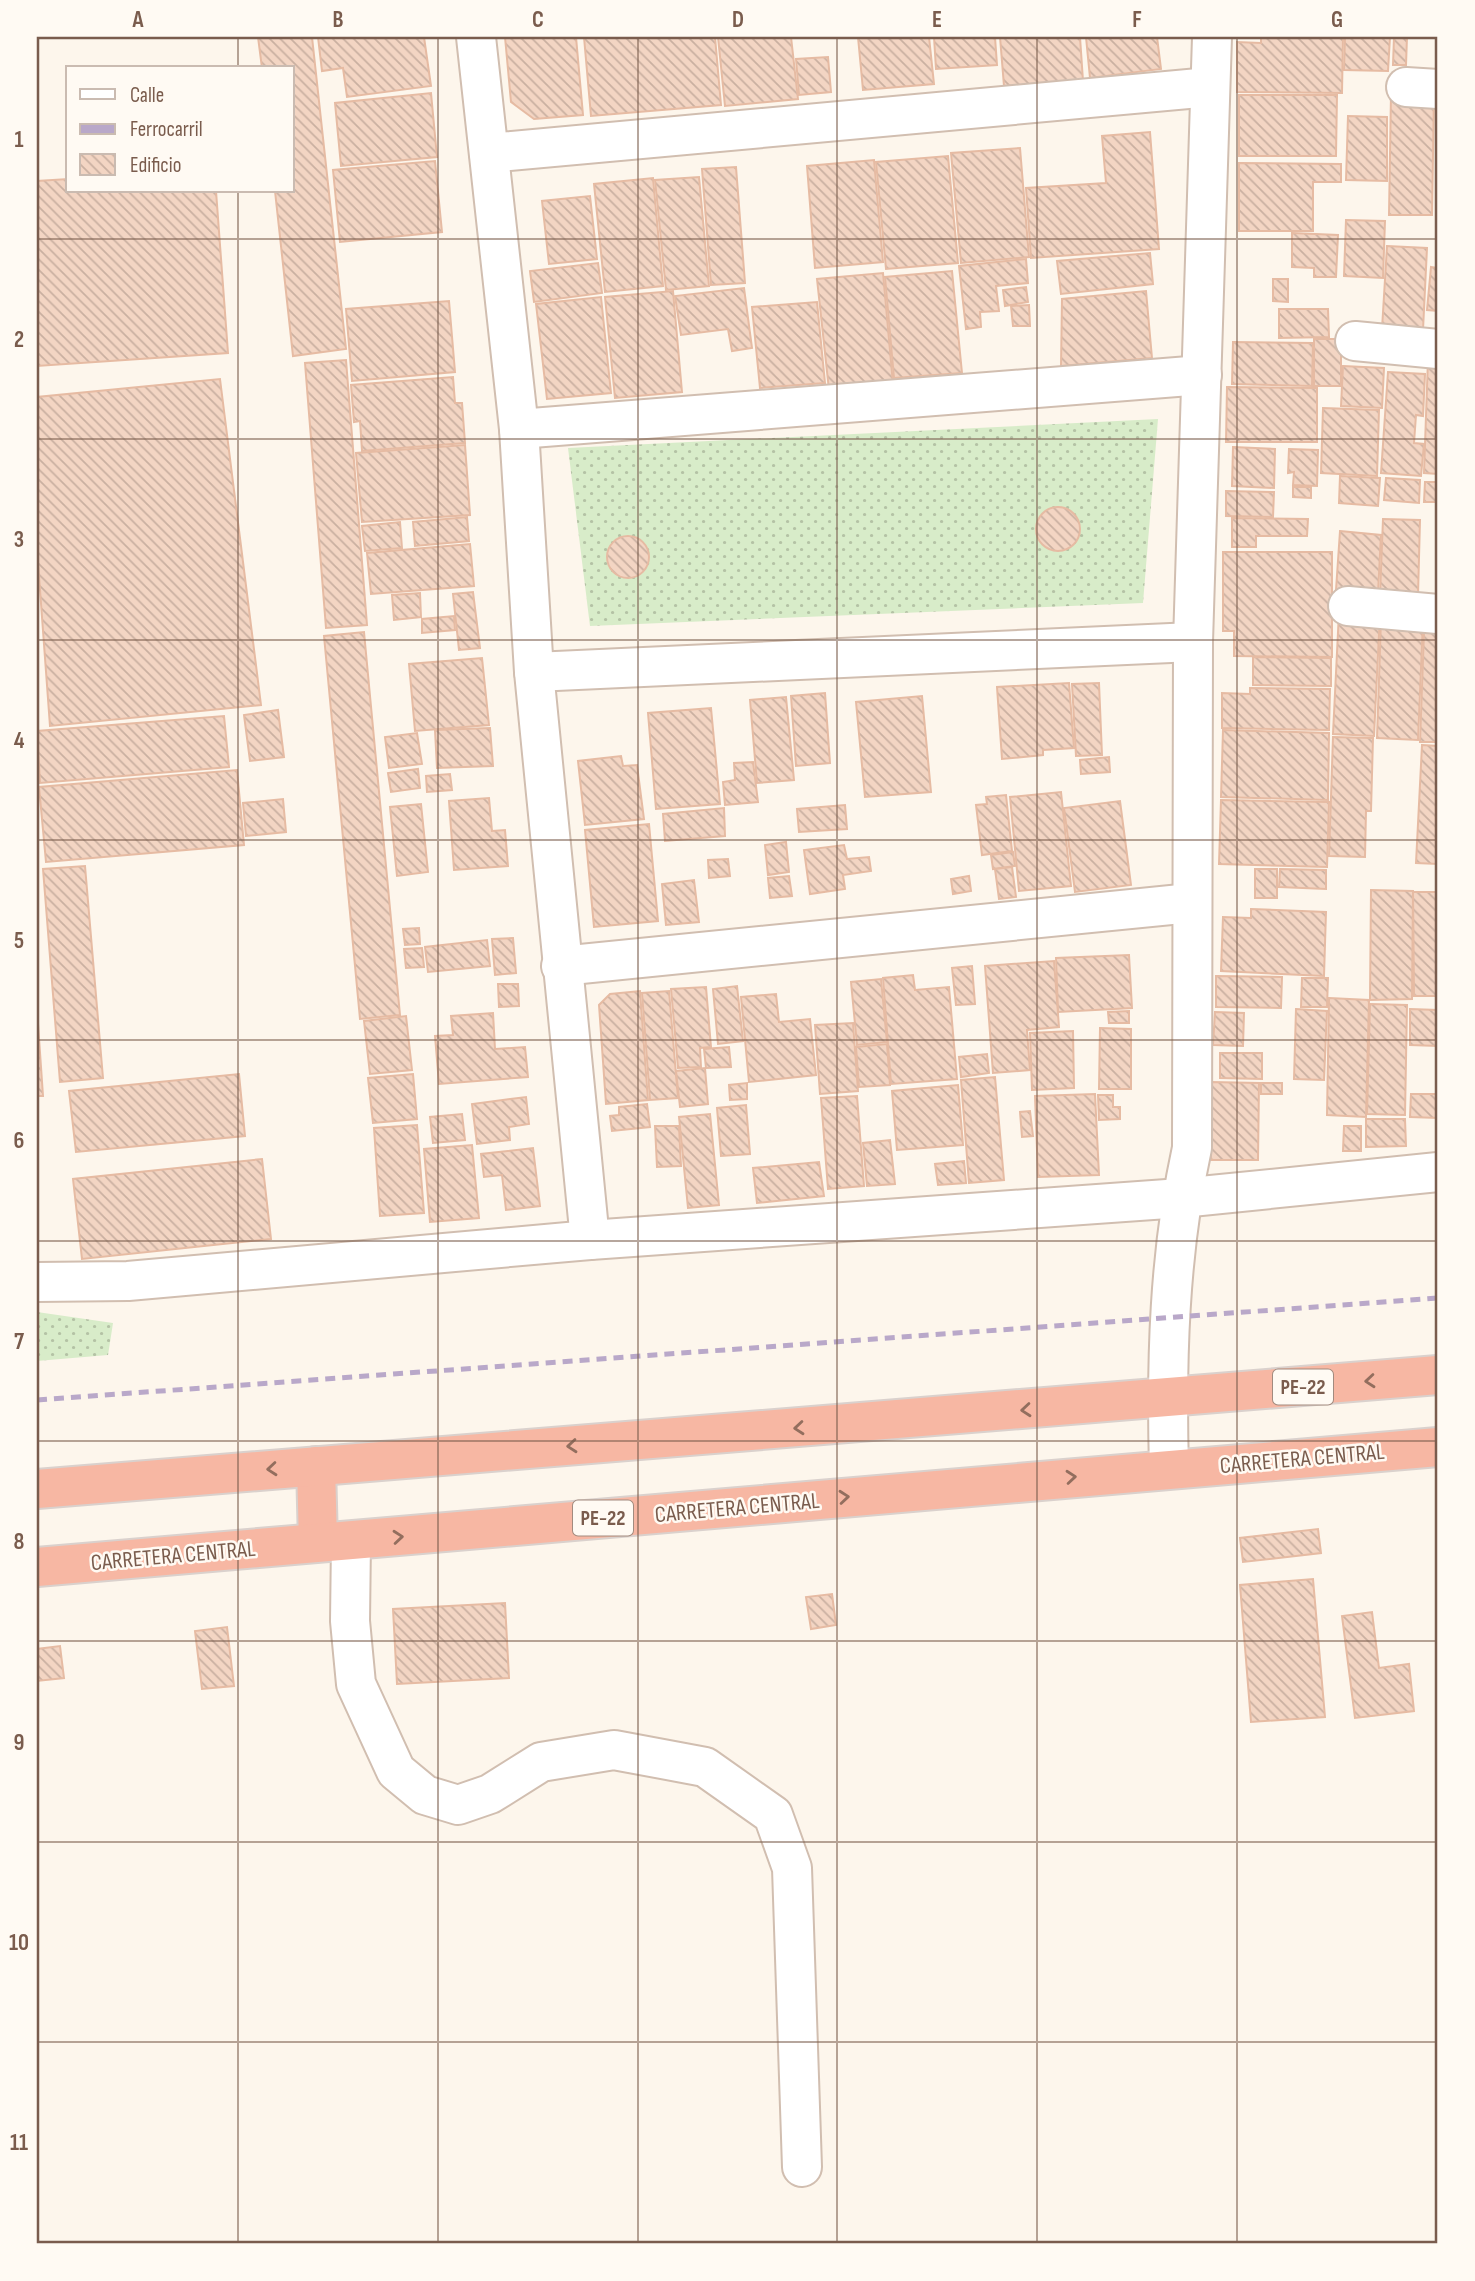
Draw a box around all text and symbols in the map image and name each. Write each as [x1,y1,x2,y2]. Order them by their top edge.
text: A [132,6,145,34]
text: B [333,6,344,34]
text: C [532,6,544,34]
text: D [732,6,744,34]
text: E [932,6,942,34]
text: F [1132,6,1142,34]
text: G [1331,6,1343,34]
legend [66,66,294,192]
text: Calle [130,83,164,108]
text: Ferrocarril [130,117,203,142]
text: 1 [14,126,24,154]
text: Edificio [130,153,181,178]
text: 2 [14,326,24,354]
text: 3 [14,526,24,554]
text: 4 [14,727,25,755]
text: 5 [14,927,24,955]
text: 6 [14,1127,24,1155]
text: 7 [14,1328,24,1356]
road number: PE-22 [1273,1370,1333,1404]
one-way arrow [1364,1373,1375,1388]
one-way arrow [1020,1402,1031,1417]
one-way arrow [793,1420,804,1435]
one-way arrow [567,1438,578,1453]
street label: CARRETERA CENTRAL [1219,1438,1386,1480]
one-way arrow [267,1461,278,1476]
one-way arrow [1065,1470,1076,1485]
street label: CARRETERA CENTRAL [654,1487,821,1529]
one-way arrow [839,1490,850,1505]
road number: PE-22 [573,1500,633,1536]
text: 8 [14,1528,25,1556]
one-way arrow [392,1529,404,1544]
street label: CARRETERA CENTRAL [90,1535,257,1577]
text: 9 [14,1729,24,1757]
text: 10 [9,1929,29,1957]
text: 11 [10,2129,28,2157]

